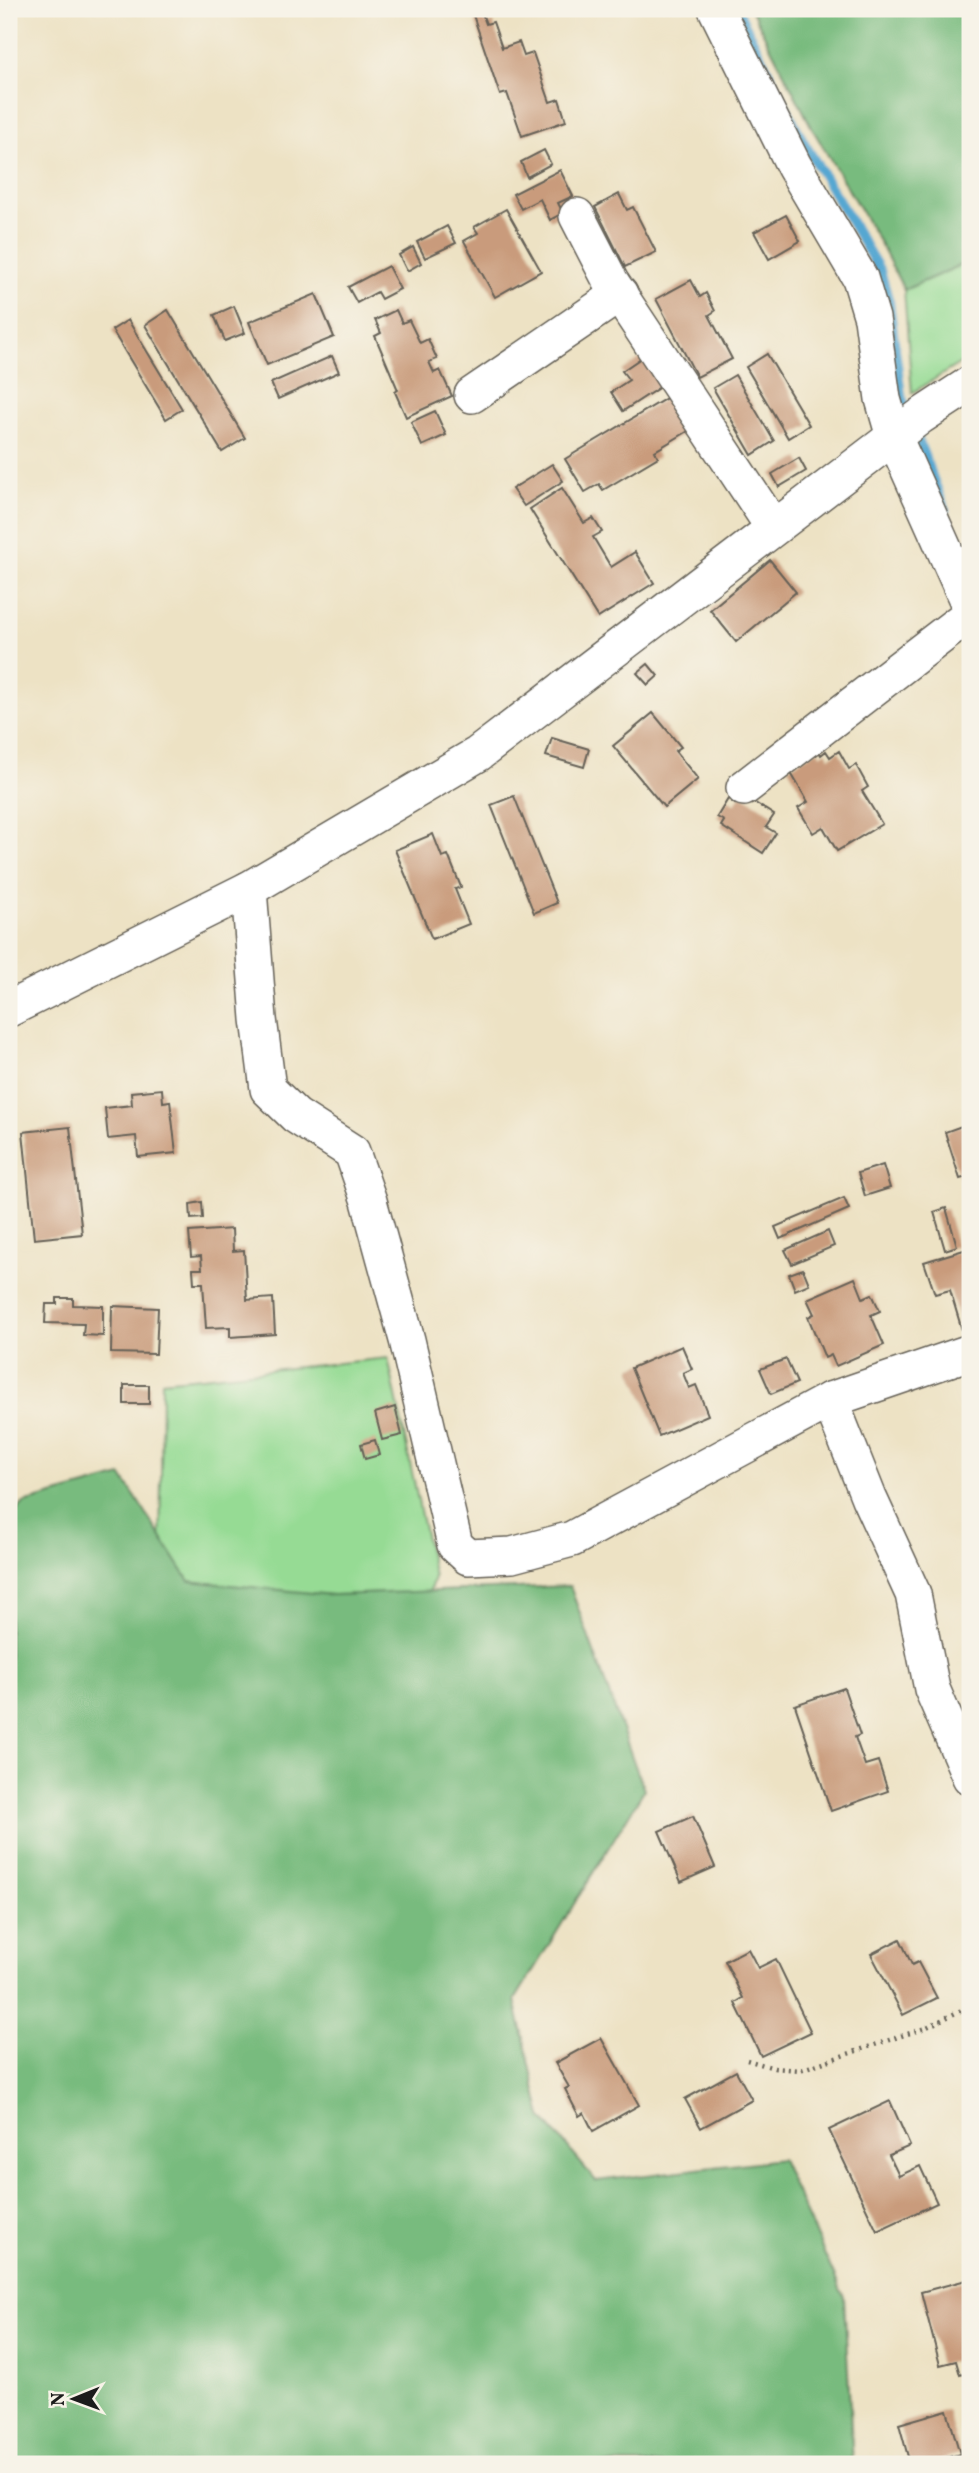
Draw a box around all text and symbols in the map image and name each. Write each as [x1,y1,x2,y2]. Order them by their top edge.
north arrow [38,2364,108,2434]
text: N [46,2392,72,2406]

